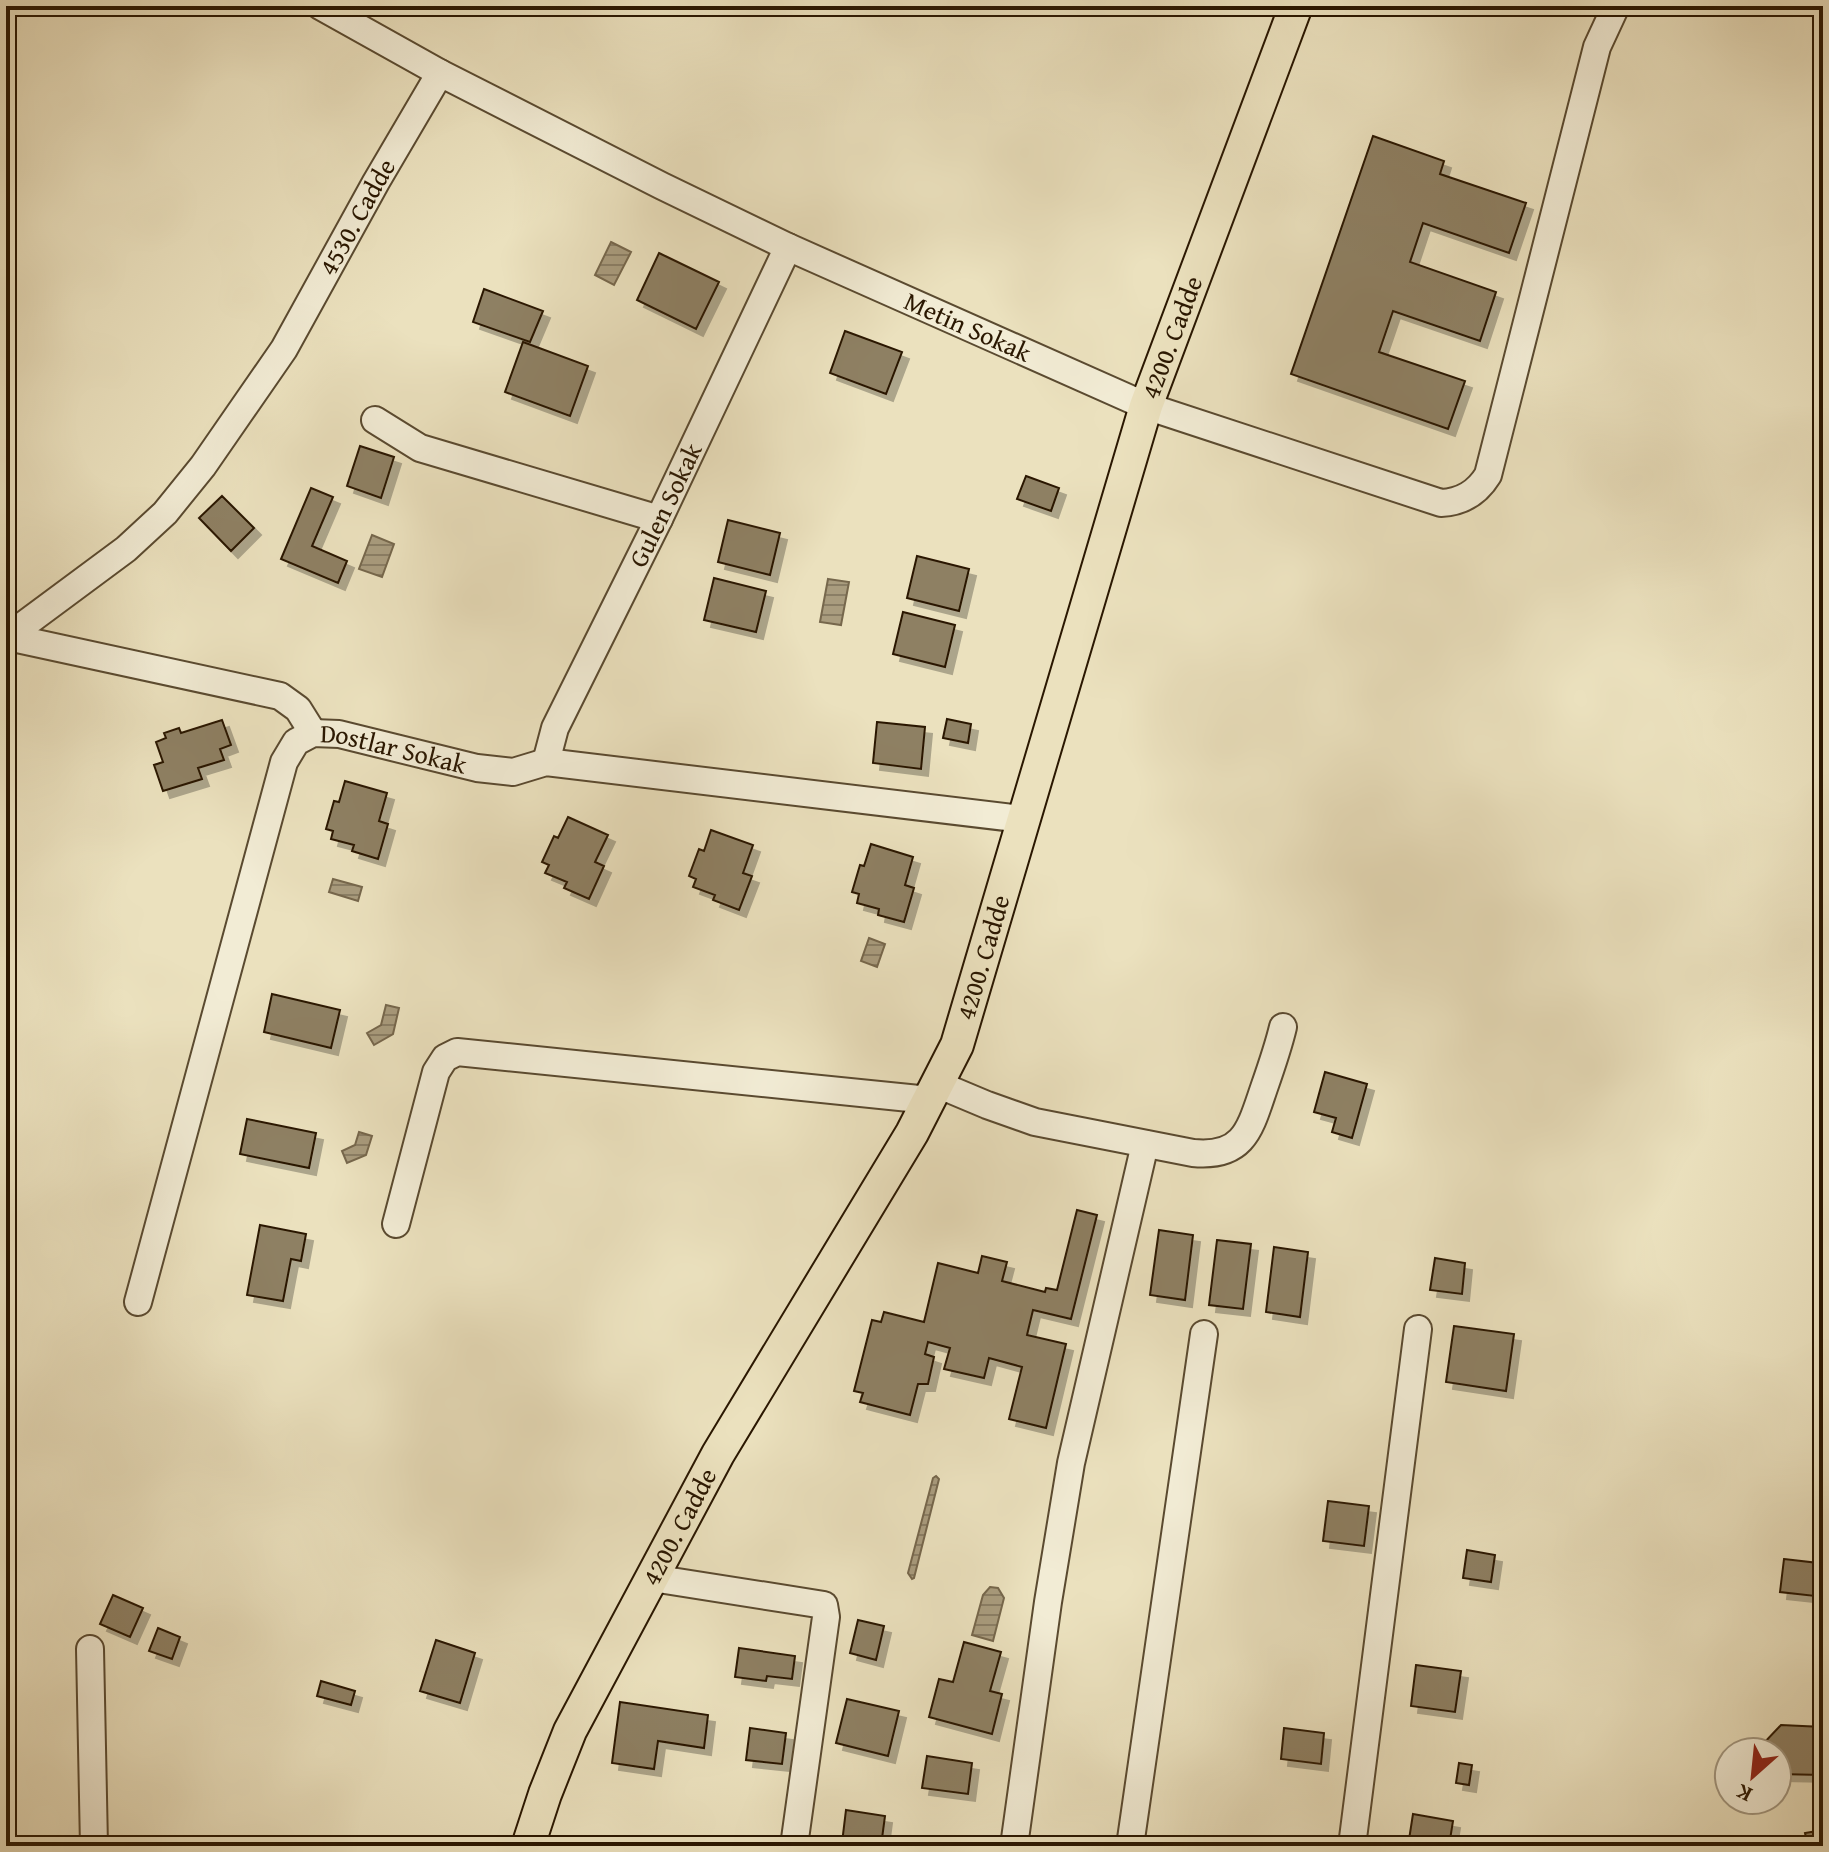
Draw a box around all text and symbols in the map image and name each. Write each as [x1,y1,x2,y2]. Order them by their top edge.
street label: 4530. Cadde [308,151,405,282]
street label: 4200. Cadde [1130,270,1212,404]
street label: Metin Sokak [898,281,1038,372]
street label: Gulen Sokak [618,435,712,574]
street label: Dostlar Sokak [320,713,471,784]
street label: 4200. Cadde [946,890,1019,1024]
street label: 4200. Cadde [631,1461,726,1592]
north arrow [1713,1736,1793,1816]
text: K [1730,1776,1757,1811]

